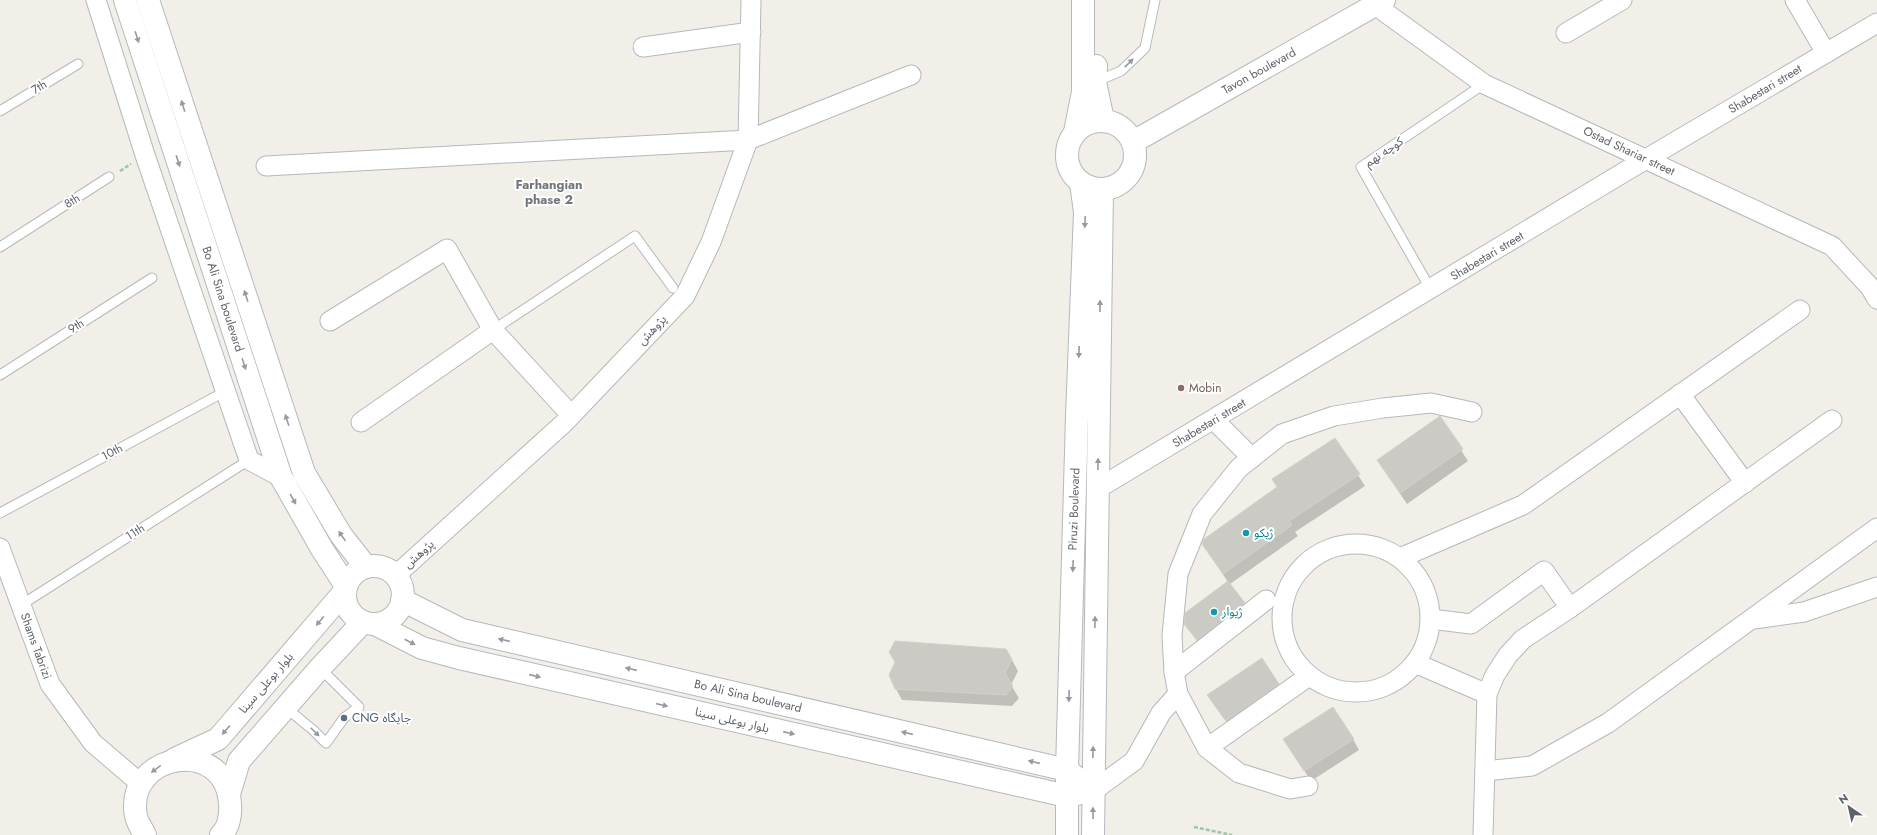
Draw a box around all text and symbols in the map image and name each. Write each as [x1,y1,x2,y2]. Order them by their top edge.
one-way arrow [135,31,141,43]
street label: Tavon boulevard [1219,43,1299,99]
one-way arrow [1124,59,1134,68]
street label: Shabestari street [1725,60,1805,118]
street label: 7th [28,75,50,99]
one-way arrow [180,100,186,112]
street label: Ostad Shariar street [1580,122,1678,180]
street label: کوچه نهم [1361,132,1408,172]
one-way arrow [175,155,181,167]
district label: Farhangian phase 2 [515,175,583,209]
street label: 8th [61,189,83,213]
one-way arrow [1081,216,1088,228]
street label: Shabestari street [1447,227,1527,285]
street label: Bo Ali Sina boulevard [197,244,249,354]
one-way arrow [243,290,249,302]
one-way arrow [1097,299,1103,312]
street label: پژوهش [633,311,671,349]
street label: 9th [64,314,88,338]
one-way arrow [1076,346,1083,358]
one-way arrow [241,359,247,371]
place label: Mobin [1189,379,1222,397]
marker: Mobin [1176,383,1186,393]
street label: Shabestari street [1169,394,1249,452]
one-way arrow [283,413,289,425]
street label: 10th [98,439,126,465]
one-way arrow [1095,457,1101,470]
street label: Piruzi Boulevard [1064,467,1084,551]
one-way arrow [290,493,297,505]
street label: 11th [122,519,148,545]
place label: ژیکو [1254,524,1273,542]
marker: ژیکو [1241,528,1251,538]
one-way arrow [338,531,346,541]
street label: پژوهش [400,535,438,573]
one-way arrow [1070,560,1076,573]
place label: ژیوار [1221,603,1243,621]
marker: ژیوار [1209,607,1219,617]
street label: Shams Tabrizi [16,610,56,682]
one-way arrow [315,615,324,626]
one-way arrow [1092,615,1098,628]
one-way arrow [498,636,510,642]
one-way arrow [404,639,416,645]
street label: بلوار بوعلی سینا [234,648,298,718]
one-way arrow [625,666,637,672]
one-way arrow [529,673,542,679]
street label: Bo Ali Sina boulevard [692,675,804,717]
one-way arrow [1066,690,1072,703]
one-way arrow [656,702,668,708]
street label: بلوار بوعلی سینا [693,703,771,737]
place label: CNG جایگاه [352,709,411,727]
marker: CNG جایگاه [339,713,349,723]
one-way arrow [221,725,231,735]
one-way arrow [310,727,320,737]
one-way arrow [901,730,914,736]
one-way arrow [783,731,795,737]
one-way arrow [1090,745,1096,758]
one-way arrow [1028,759,1040,765]
one-way arrow [151,765,162,773]
north arrow [1829,787,1869,827]
text: N [1835,790,1852,808]
one-way arrow [1090,806,1096,819]

